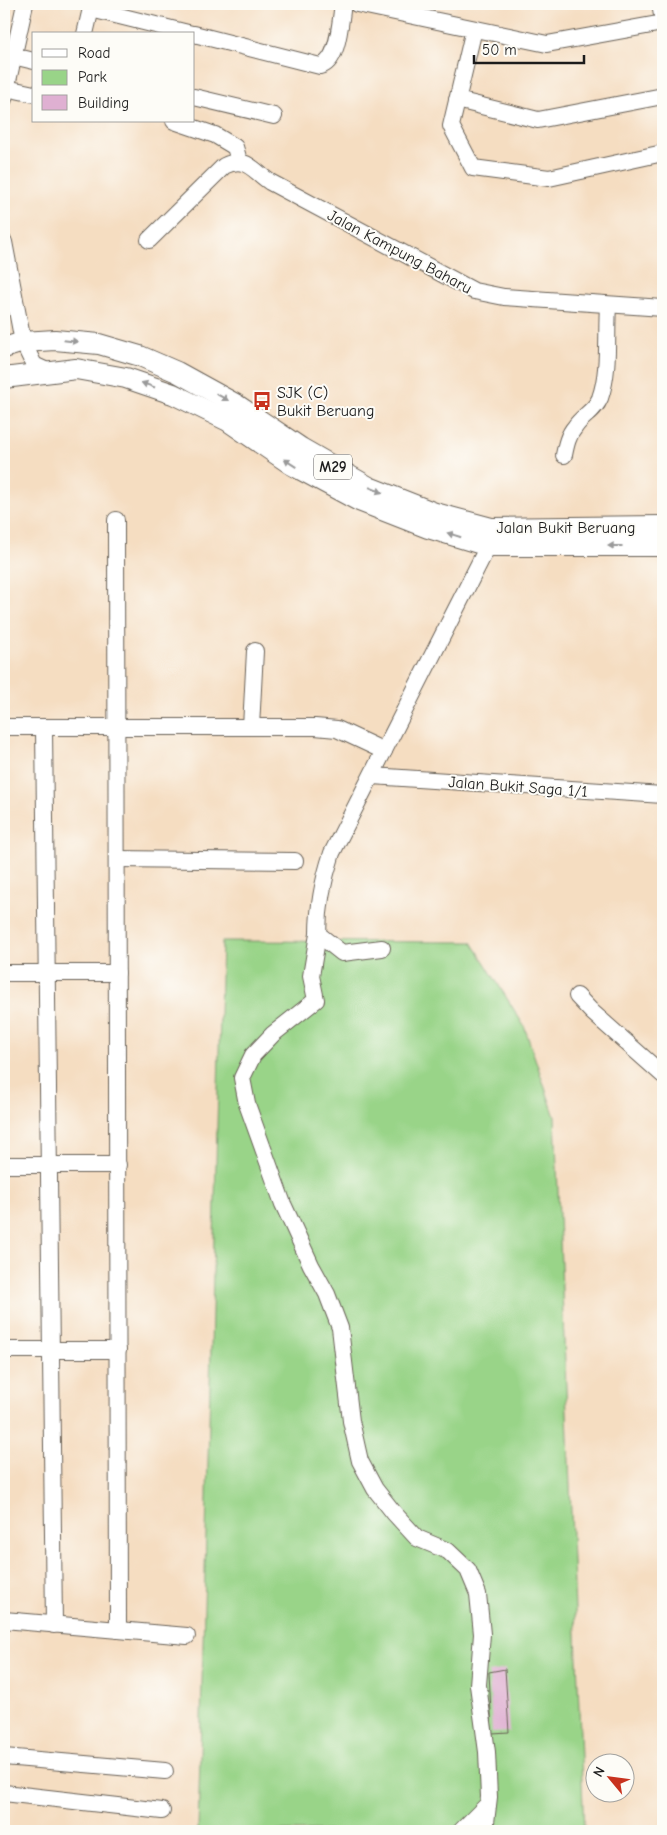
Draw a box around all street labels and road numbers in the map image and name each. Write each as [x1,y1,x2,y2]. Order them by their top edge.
street label: Jalan Kampung Baharu [324,206,475,298]
road number: M29 [314,454,352,480]
street label: Jalan Bukit Beruang [497,519,635,537]
street label: Jalan Bukit Saga 1/1 [448,773,588,801]

